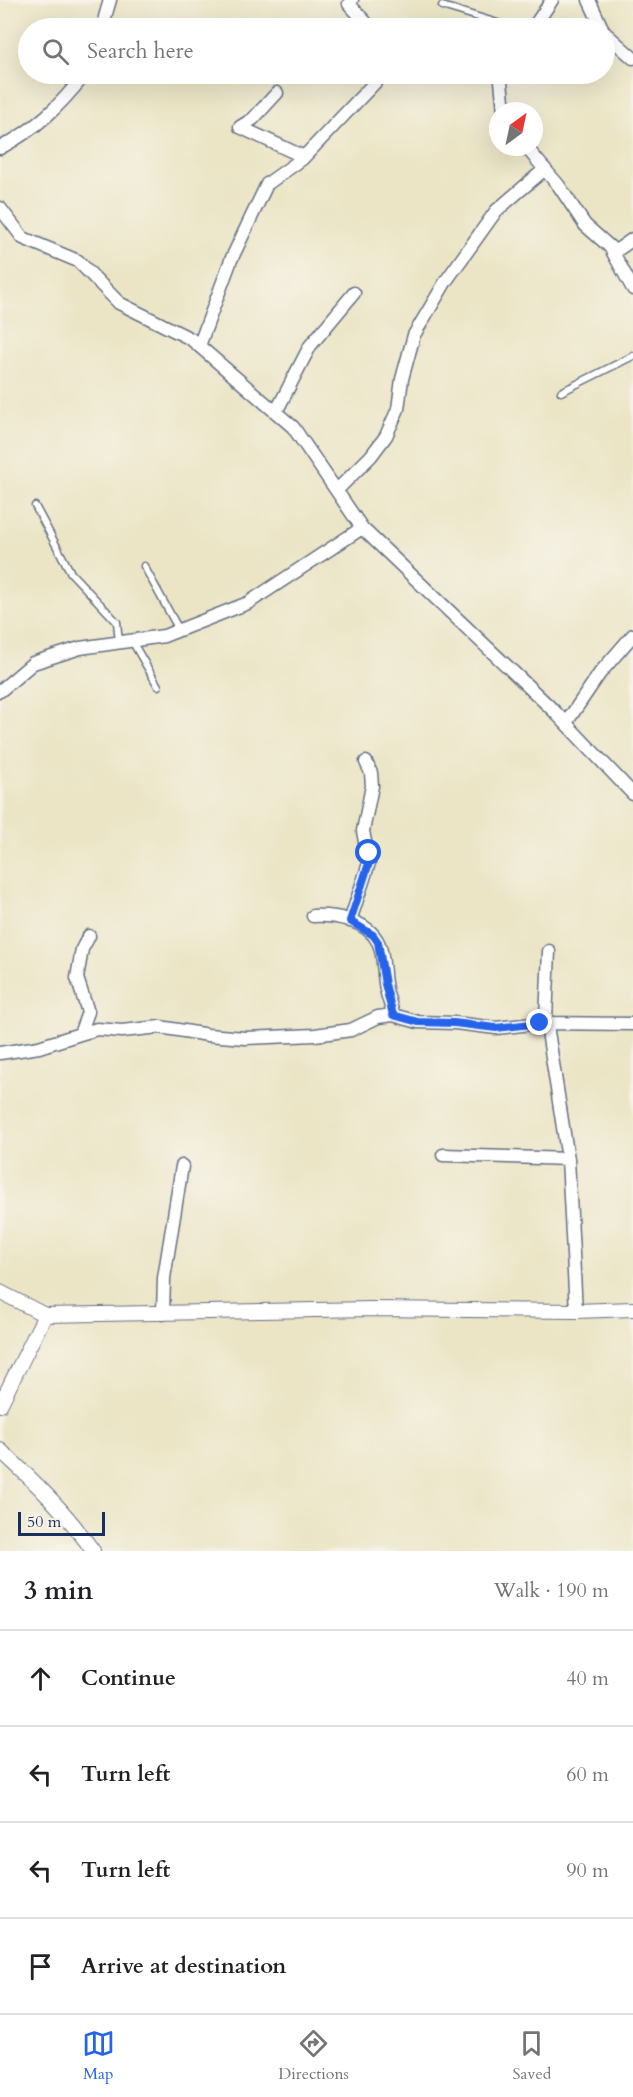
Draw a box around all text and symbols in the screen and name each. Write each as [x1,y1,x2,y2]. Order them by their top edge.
search box [18,18,615,84]
icon: search [39,35,72,68]
text: Search here [87,36,194,66]
north arrow [489,102,543,156]
route start [355,839,381,865]
route end [526,1009,552,1035]
scale bar [18,1509,105,1536]
text: 50 m [27,1511,61,1533]
text: 3 min [24,1573,93,1608]
text: Walk · 190 m [494,1577,609,1604]
icon: ahead [24,1662,57,1695]
text: Continue [81,1663,176,1693]
text: 40 m [566,1665,609,1692]
icon: left [24,1758,57,1791]
text: Turn left [81,1759,170,1789]
text: 60 m [566,1761,609,1788]
icon: left [24,1854,57,1887]
text: Turn left [81,1855,170,1885]
text: 90 m [566,1857,609,1884]
icon: arrive [24,1950,57,1983]
text: Arrive at destination [81,1951,286,1981]
tab: Map [82,2027,115,2085]
tab: Directions [278,2027,349,2085]
tab: Saved [512,2027,551,2085]

